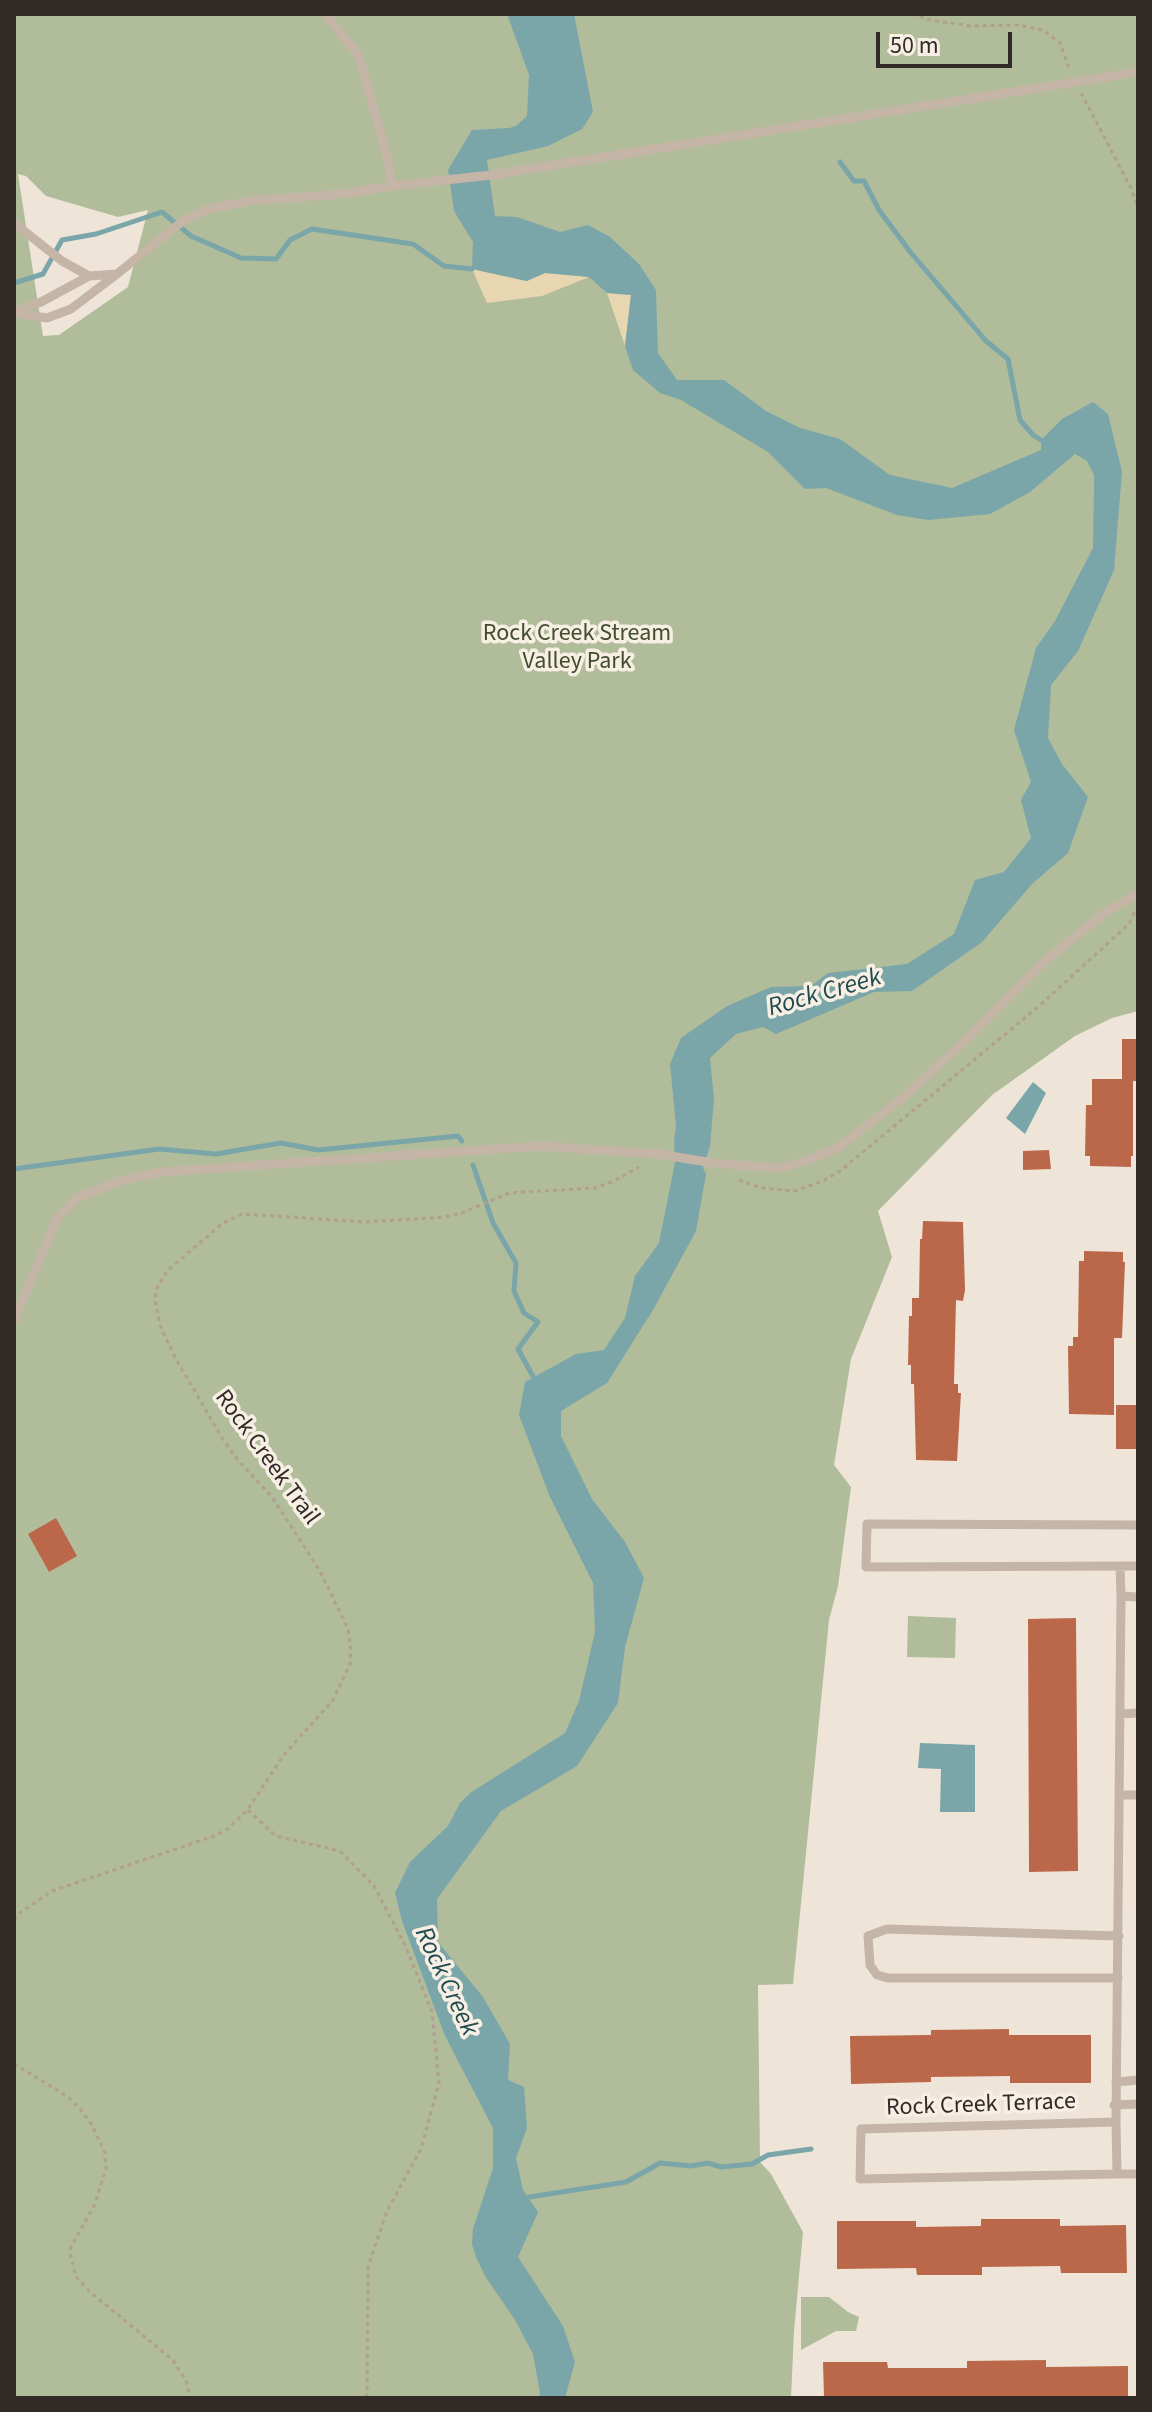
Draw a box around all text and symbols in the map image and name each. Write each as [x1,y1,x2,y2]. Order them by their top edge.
scale bar [880,16,1016,66]
text: 50 m [890,28,939,63]
park label: Rock Creek Stream Valley Park [483,621,671,677]
water label: Rock Creek [765,963,885,1025]
street label: Rock Creek Trail [207,1385,325,1531]
water label: Rock Creek [406,1923,484,2041]
street label: Rock Creek Terrace [886,2088,1076,2124]

